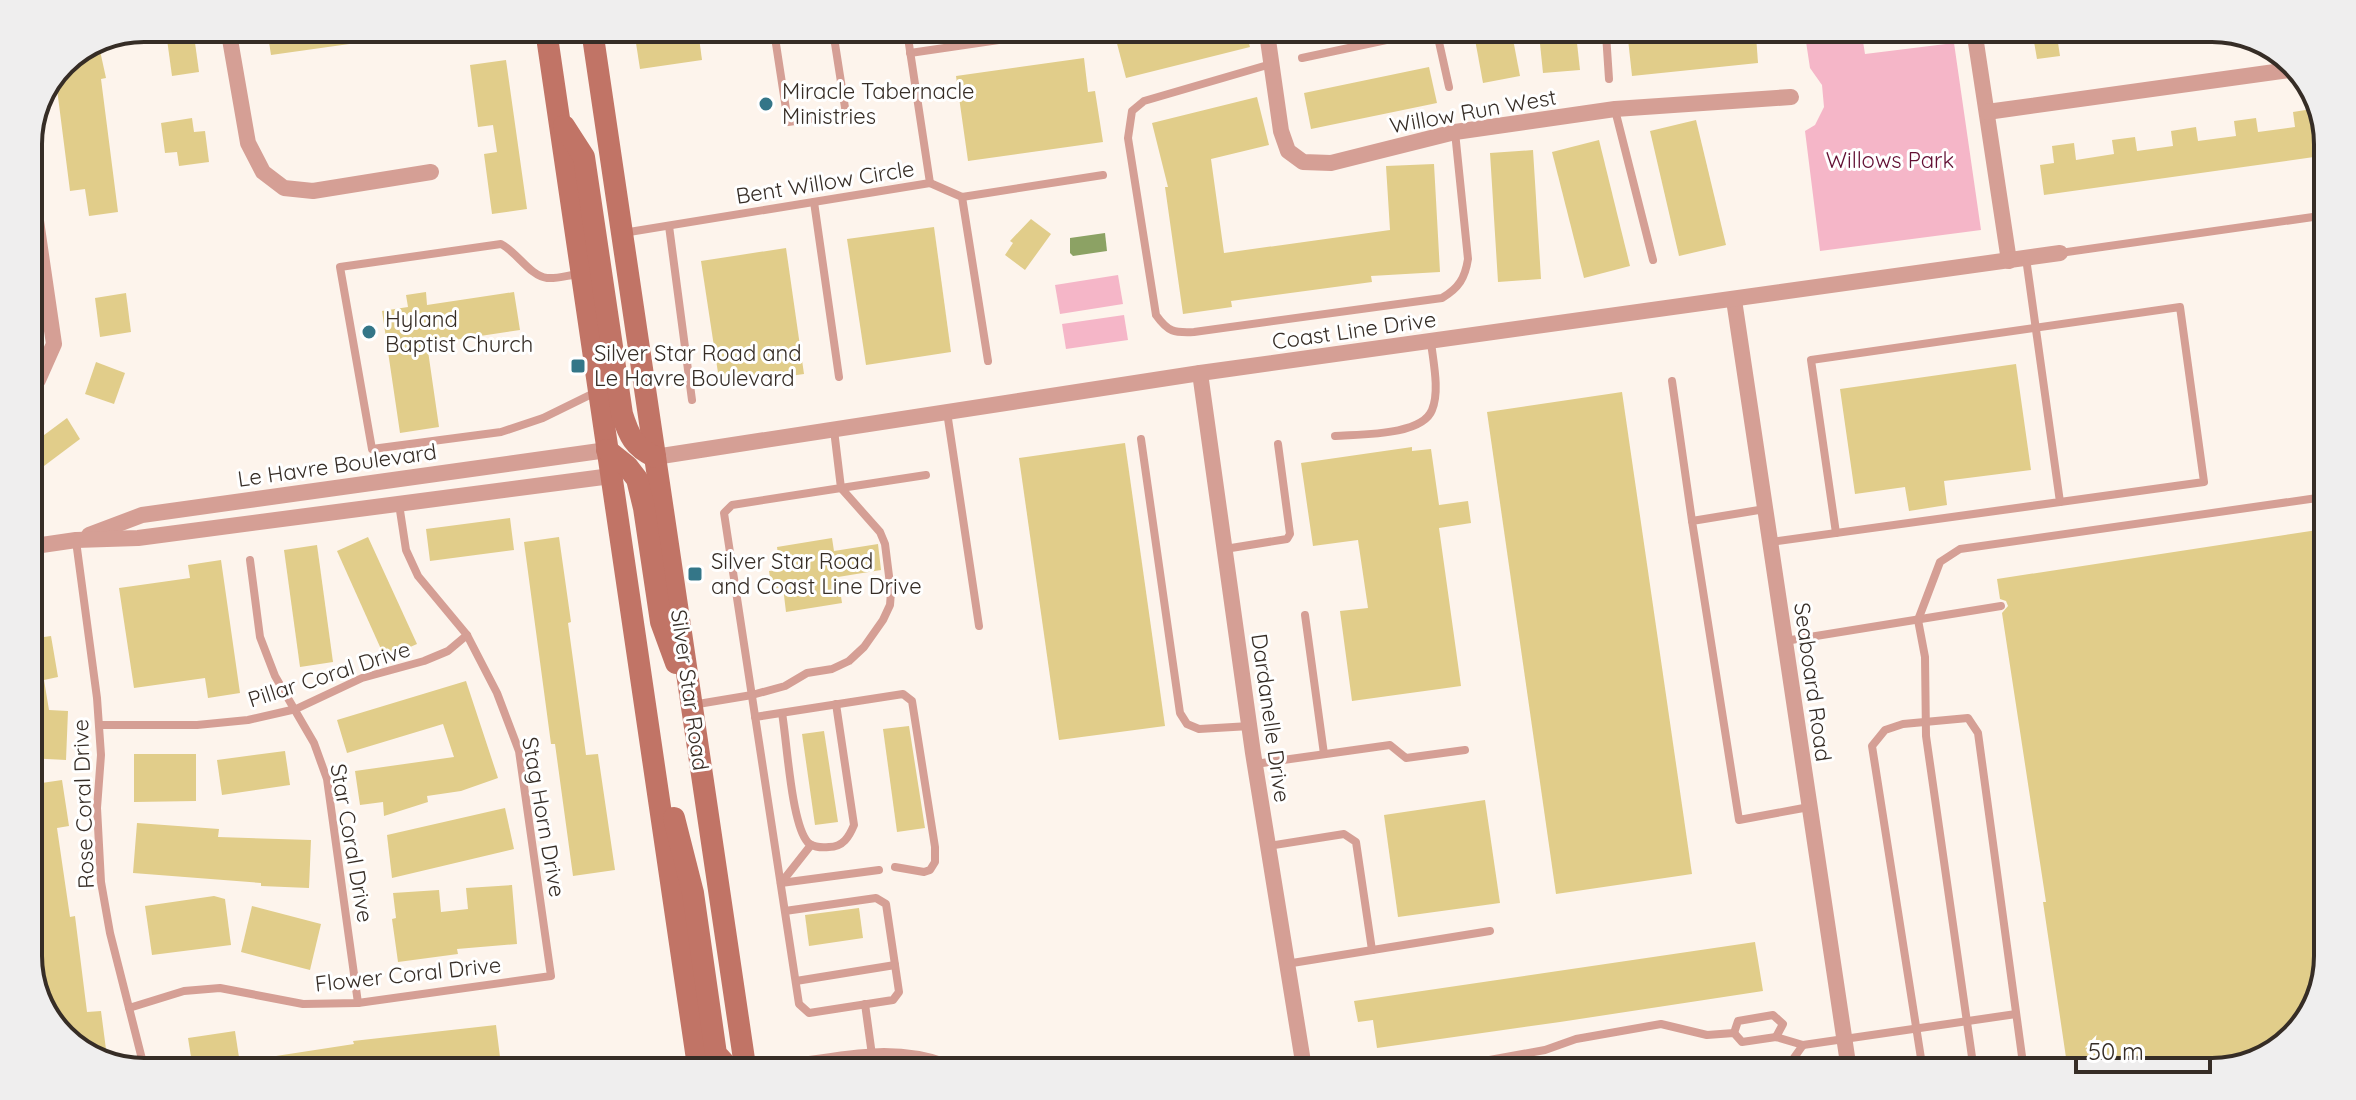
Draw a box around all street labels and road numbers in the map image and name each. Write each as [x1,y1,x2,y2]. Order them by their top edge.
street label: Willow Run West [1388,83,1558,139]
street label: Bent Willow Circle [734,154,916,210]
street label: Coast Line Drive [1270,305,1438,355]
street label: Le Havre Boulevard [236,437,438,493]
street label: Seaboard Road [1788,601,1838,763]
street label: Silver Star Road [665,608,715,772]
street label: Dardanelle Drive [1245,632,1297,804]
street label: Pillar Coral Drive [244,635,414,713]
street label: Rose Coral Drive [66,719,100,889]
street label: Stag Horn Drive [516,735,572,899]
street label: Star Coral Drive [324,761,380,925]
street label: Flower Coral Drive [313,950,503,998]

